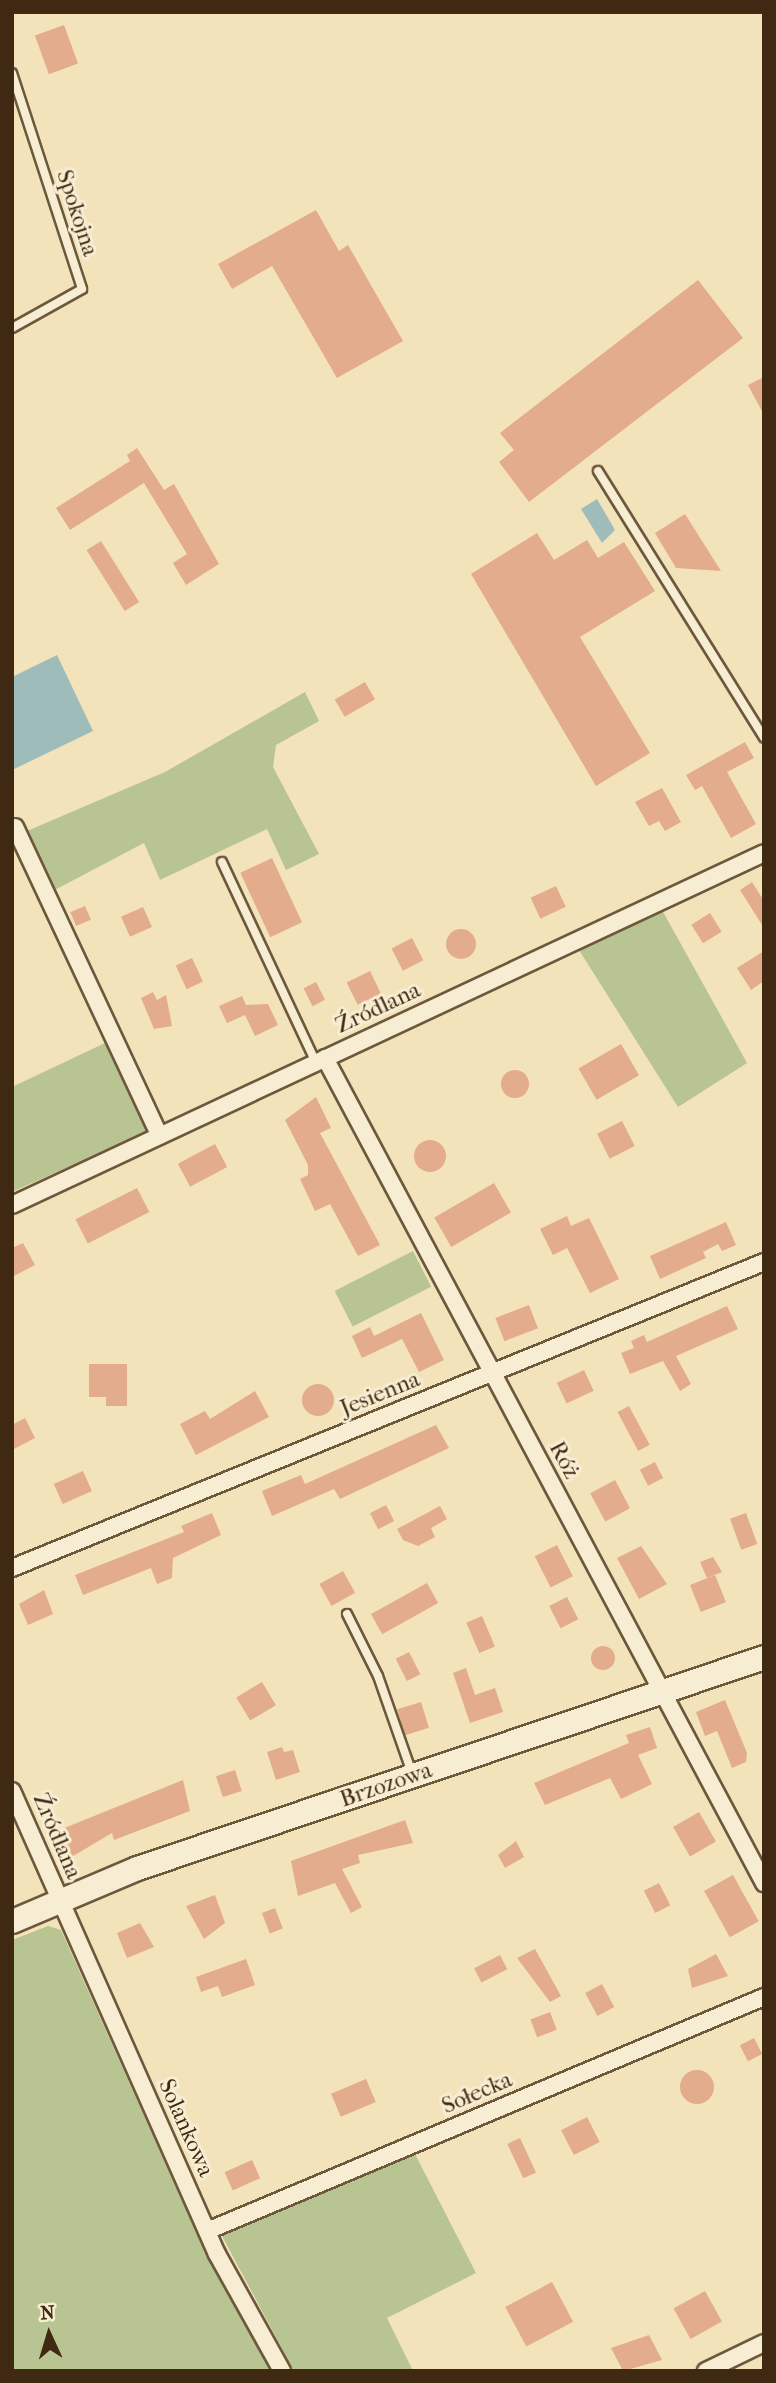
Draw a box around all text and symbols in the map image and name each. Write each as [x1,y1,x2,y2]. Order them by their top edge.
street label: Spokojna [50,167,104,259]
street label: Źródlana [331,976,425,1040]
street label: Jesienna [336,1366,424,1422]
street label: Róż [543,1437,585,1483]
street label: Brzozowa [336,1756,436,1814]
street label: Źródlana [27,1789,87,1883]
street label: Sołecka [438,2066,516,2120]
street label: Solankowa [152,2075,220,2181]
north arrow [14,2299,84,2369]
text: N [40,2302,55,2325]

